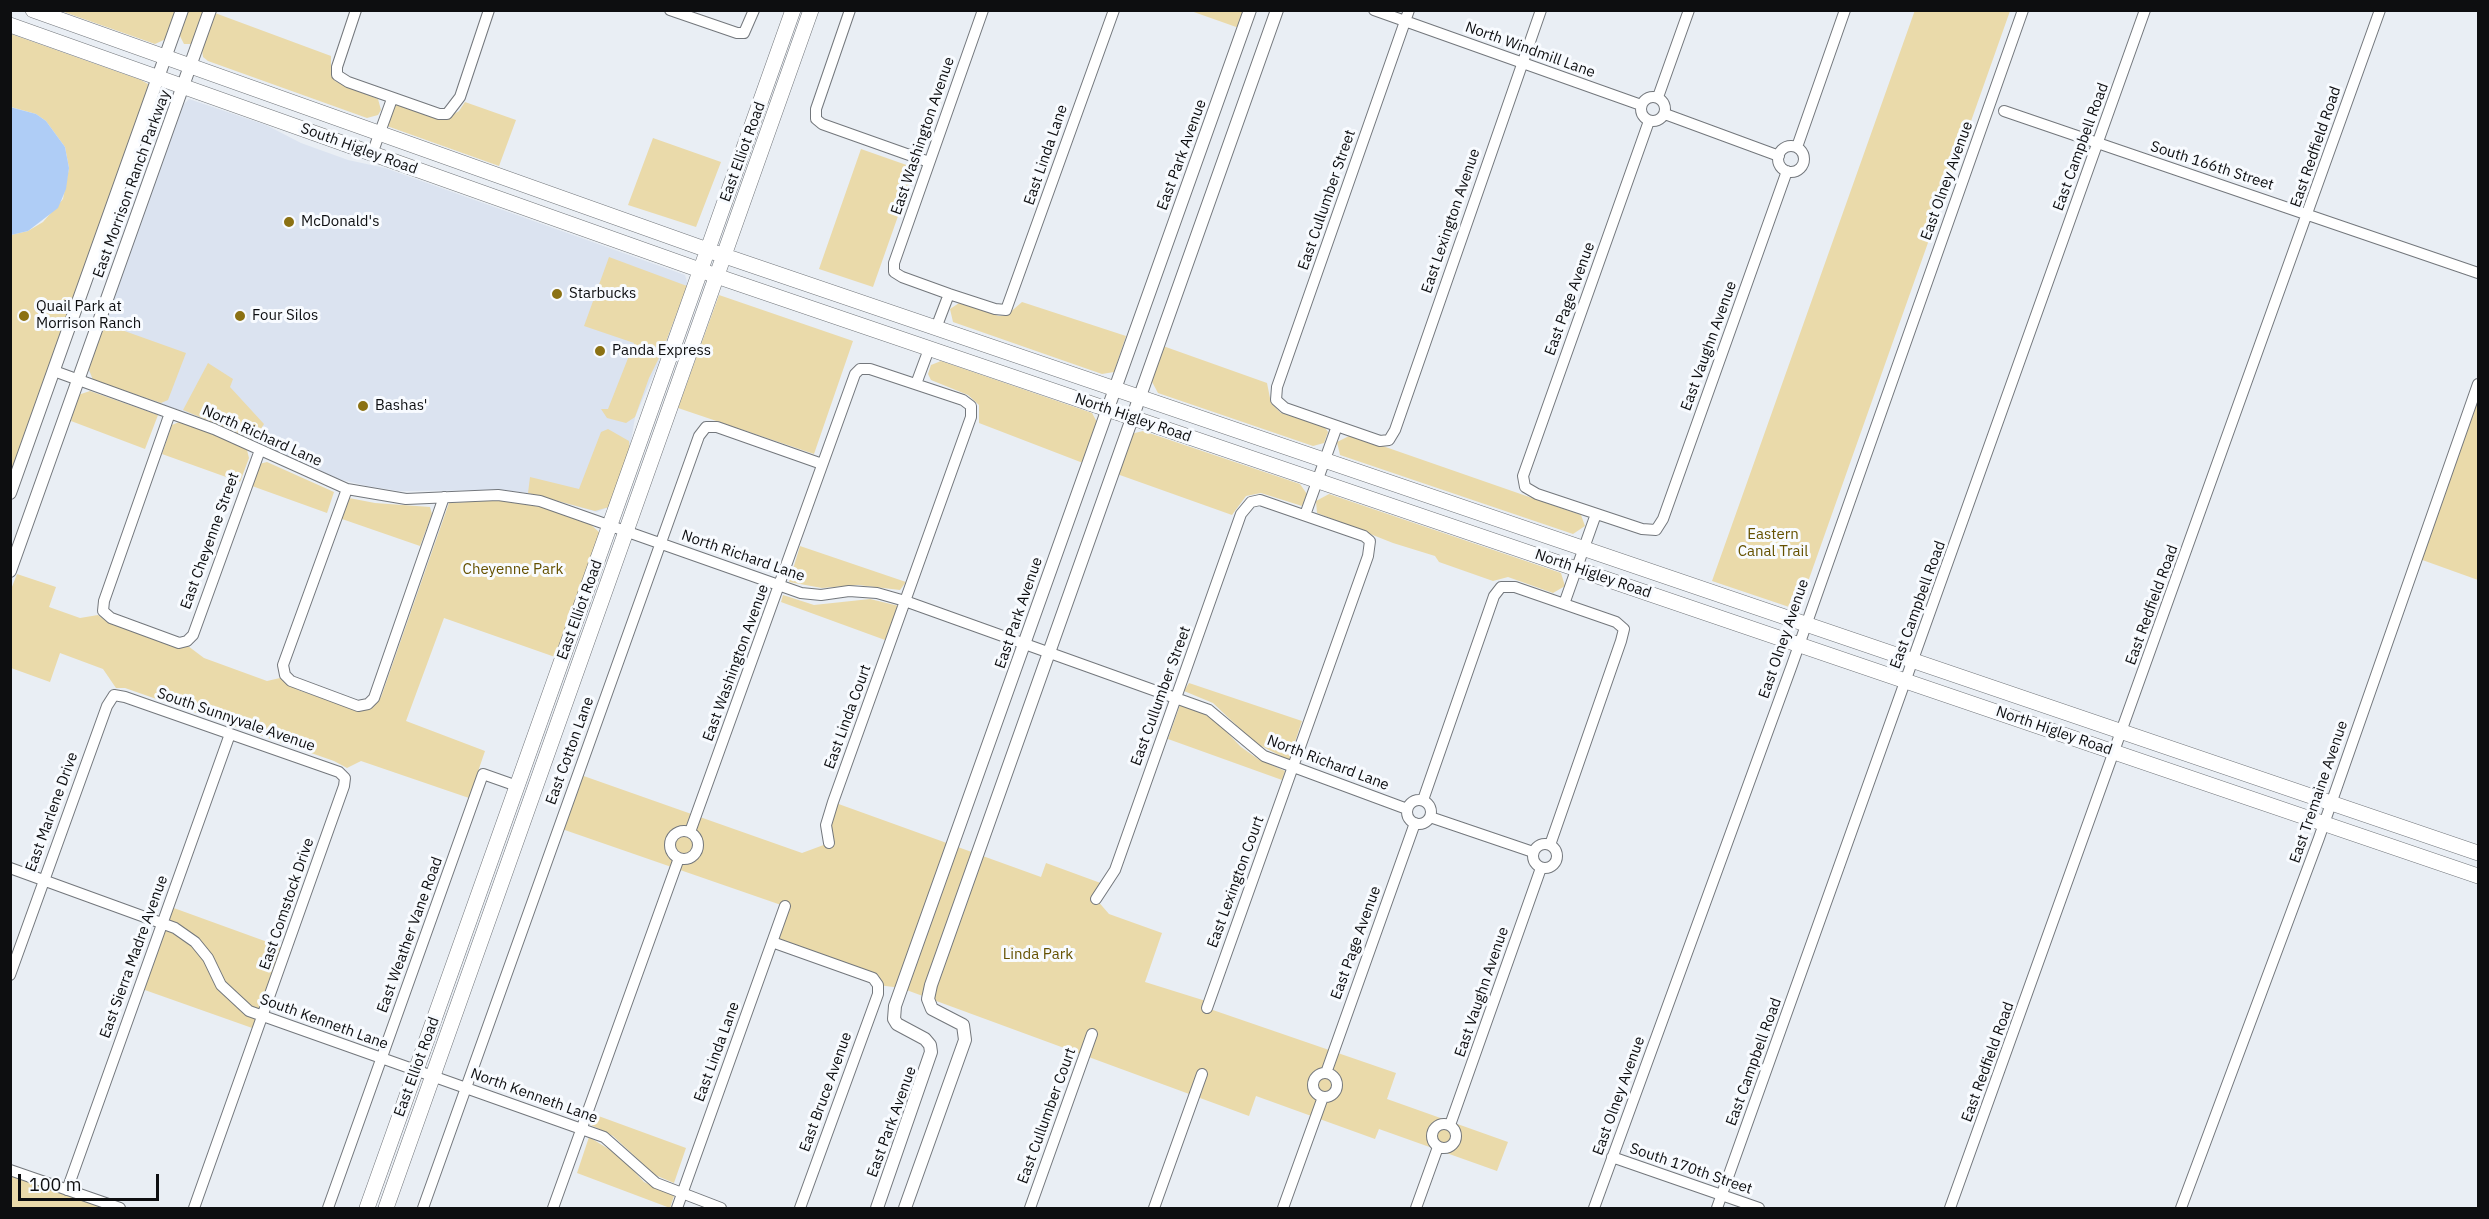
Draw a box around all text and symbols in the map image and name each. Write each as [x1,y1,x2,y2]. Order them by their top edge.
street label: North Windmill Lane [1463,18,1597,82]
street label: East Washington Avenue [888,55,958,217]
street label: East Campbell Road [2049,81,2113,213]
street label: East Redfield Road [2287,84,2345,210]
street label: East Morrison Ranch Parkway [90,88,174,280]
street label: East Park Avenue [1154,97,1210,213]
street label: East Elliot Road [717,100,769,204]
street label: East Linda Lane [1020,102,1072,208]
street label: East Olney Avenue [1917,119,1977,243]
street label: South Higley Road [298,120,420,178]
street label: East Cullumber Street [1294,127,1360,273]
street label: South 166th Street [2148,138,2276,194]
street label: East Lexington Avenue [1418,146,1484,296]
place label: McDonald's [301,213,379,231]
marker: McDonald's [282,215,296,229]
street label: East Page Avenue [1541,240,1599,358]
street label: East Vaughn Avenue [1677,279,1741,413]
place label: Starbucks [569,285,636,303]
marker: Starbucks [550,287,564,301]
place label: Quail Park at Morrison Ranch [36,298,141,333]
place label: Four Silos [252,307,318,325]
marker: Quail Park at Morrison Ranch [17,309,31,323]
marker: Four Silos [233,309,247,323]
place label: Panda Express [612,342,711,360]
marker: Panda Express [593,344,607,358]
street label: North Higley Road [1072,390,1194,446]
place label: Bashas' [375,397,427,415]
marker: Bashas' [356,399,370,413]
street label: North Richard Lane [199,401,325,471]
street label: East Cheyenne Street [177,470,243,612]
street label: North Richard Lane [679,526,807,586]
park label: Eastern Canal Trail [1738,526,1808,561]
street label: East Campbell Road [1886,539,1950,671]
street label: East Redfield Road [2122,542,2182,668]
street label: North Higley Road [1532,546,1654,602]
street label: East Park Avenue [991,555,1047,671]
street label: East Elliot Road [554,558,606,662]
park label: Cheyenne Park [463,561,563,579]
street label: East Olney Avenue [1755,577,1813,701]
street label: East Washington Avenue [699,582,773,744]
street label: East Cullumber Street [1127,624,1195,768]
street label: East Linda Court [821,662,875,772]
street label: South Sunnyvale Avenue [155,685,317,755]
street label: East Cotton Lane [542,695,598,807]
street label: North Higley Road [1993,703,2115,759]
street label: East Tremaine Avenue [2286,718,2352,866]
street label: North Richard Lane [1264,731,1392,795]
street label: East Marlene Drive [22,750,82,874]
street label: East Lexington Court [1204,814,1268,950]
street label: East Comstock Drive [256,836,318,972]
street label: East Weather Vane Road [373,855,447,1015]
street label: East Sierra Madre Avenue [96,873,172,1041]
street label: East Page Avenue [1327,884,1385,1002]
street label: East Vaughn Avenue [1451,925,1513,1059]
park label: Linda Park [1003,946,1073,964]
street label: South Kenneth Lane [257,990,391,1054]
street label: East Campbell Road [1722,996,1786,1128]
street label: East Redfield Road [1958,999,2018,1125]
street label: East Linda Lane [691,1000,743,1104]
street label: East Elliot Road [391,1015,443,1119]
street label: East Bruce Avenue [796,1030,856,1154]
street label: East Olney Avenue [1589,1034,1649,1158]
street label: East Cullumber Court [1014,1046,1080,1186]
street label: East Park Avenue [864,1064,920,1180]
street label: North Kenneth Lane [468,1065,600,1127]
street label: South 170th Street [1627,1140,1755,1198]
scale bar [21,1162,162,1200]
text: 100 m [29,1173,81,1196]

